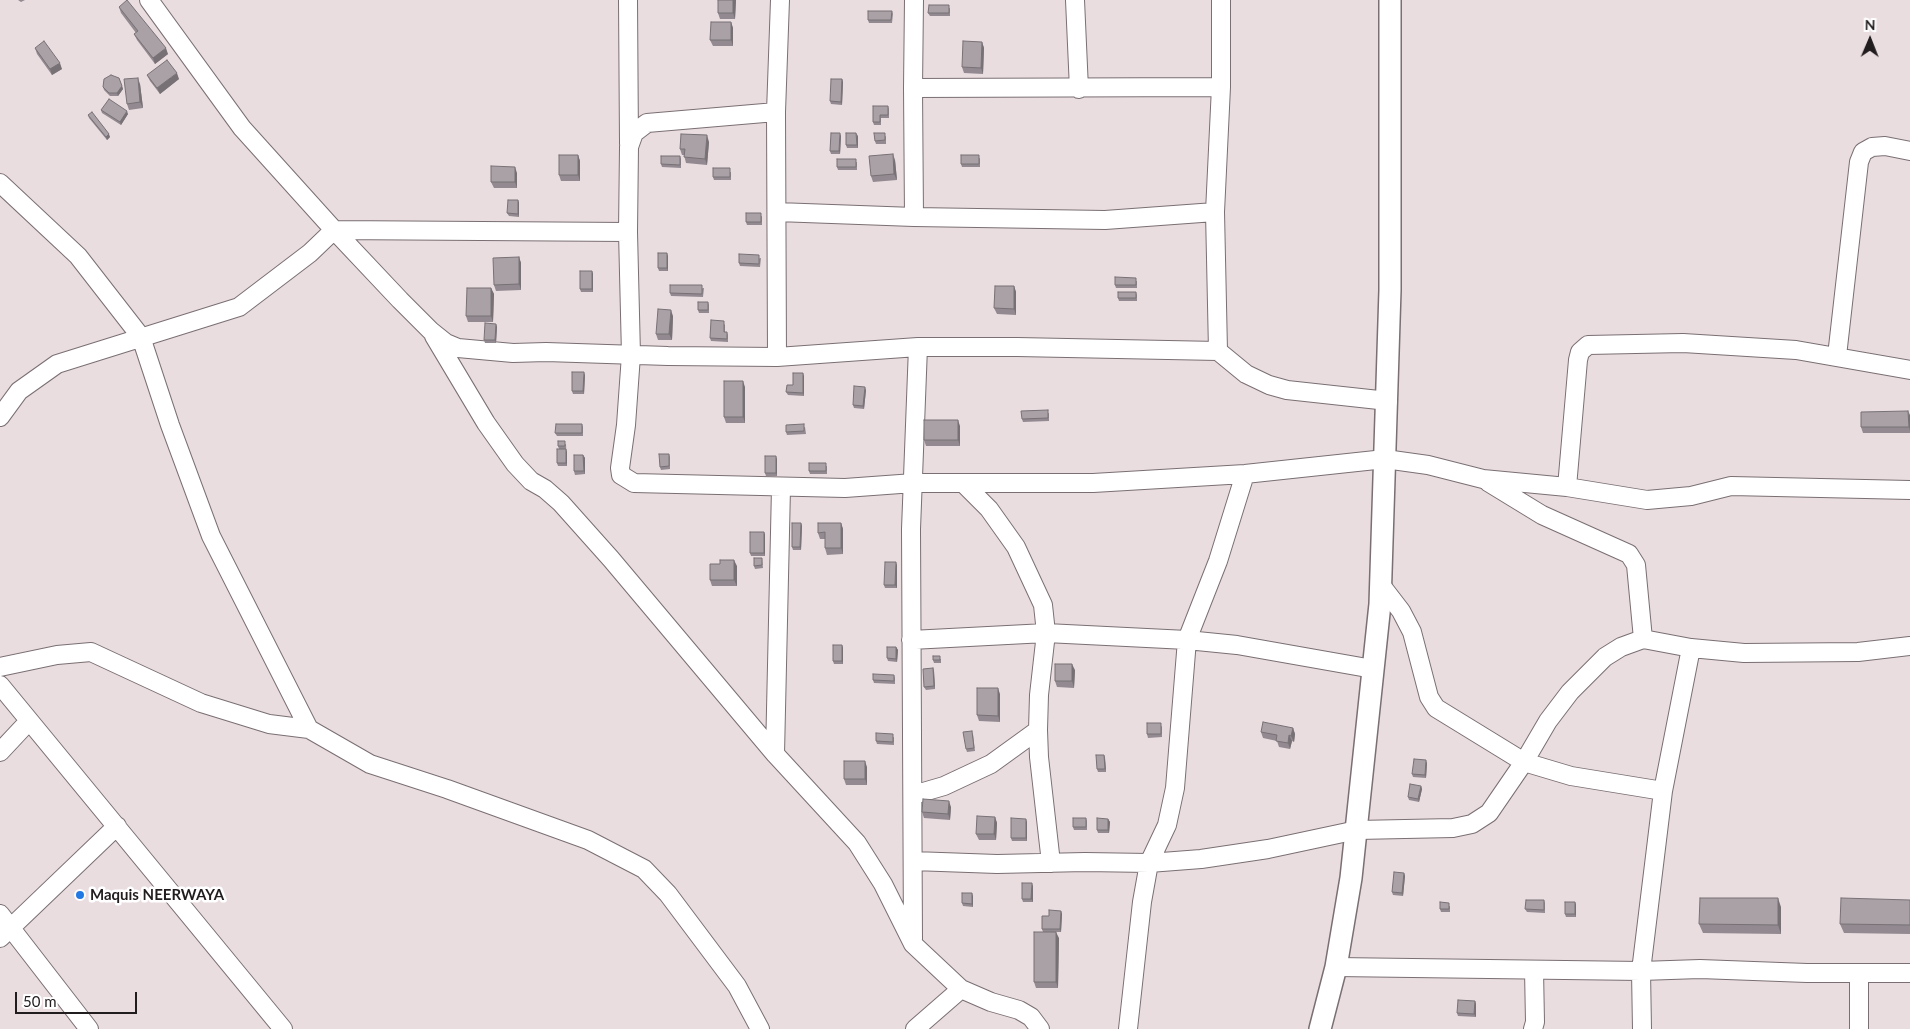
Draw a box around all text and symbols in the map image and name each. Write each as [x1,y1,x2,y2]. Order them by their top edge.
north arrow [1845,15,1895,65]
text: N [1865,16,1876,33]
place label: Maquis NEERWAYA [90,886,224,904]
marker: Maquis NEERWAYA [74,889,86,901]
scale bar [18,982,140,1014]
text: 50 m [23,992,57,1010]

